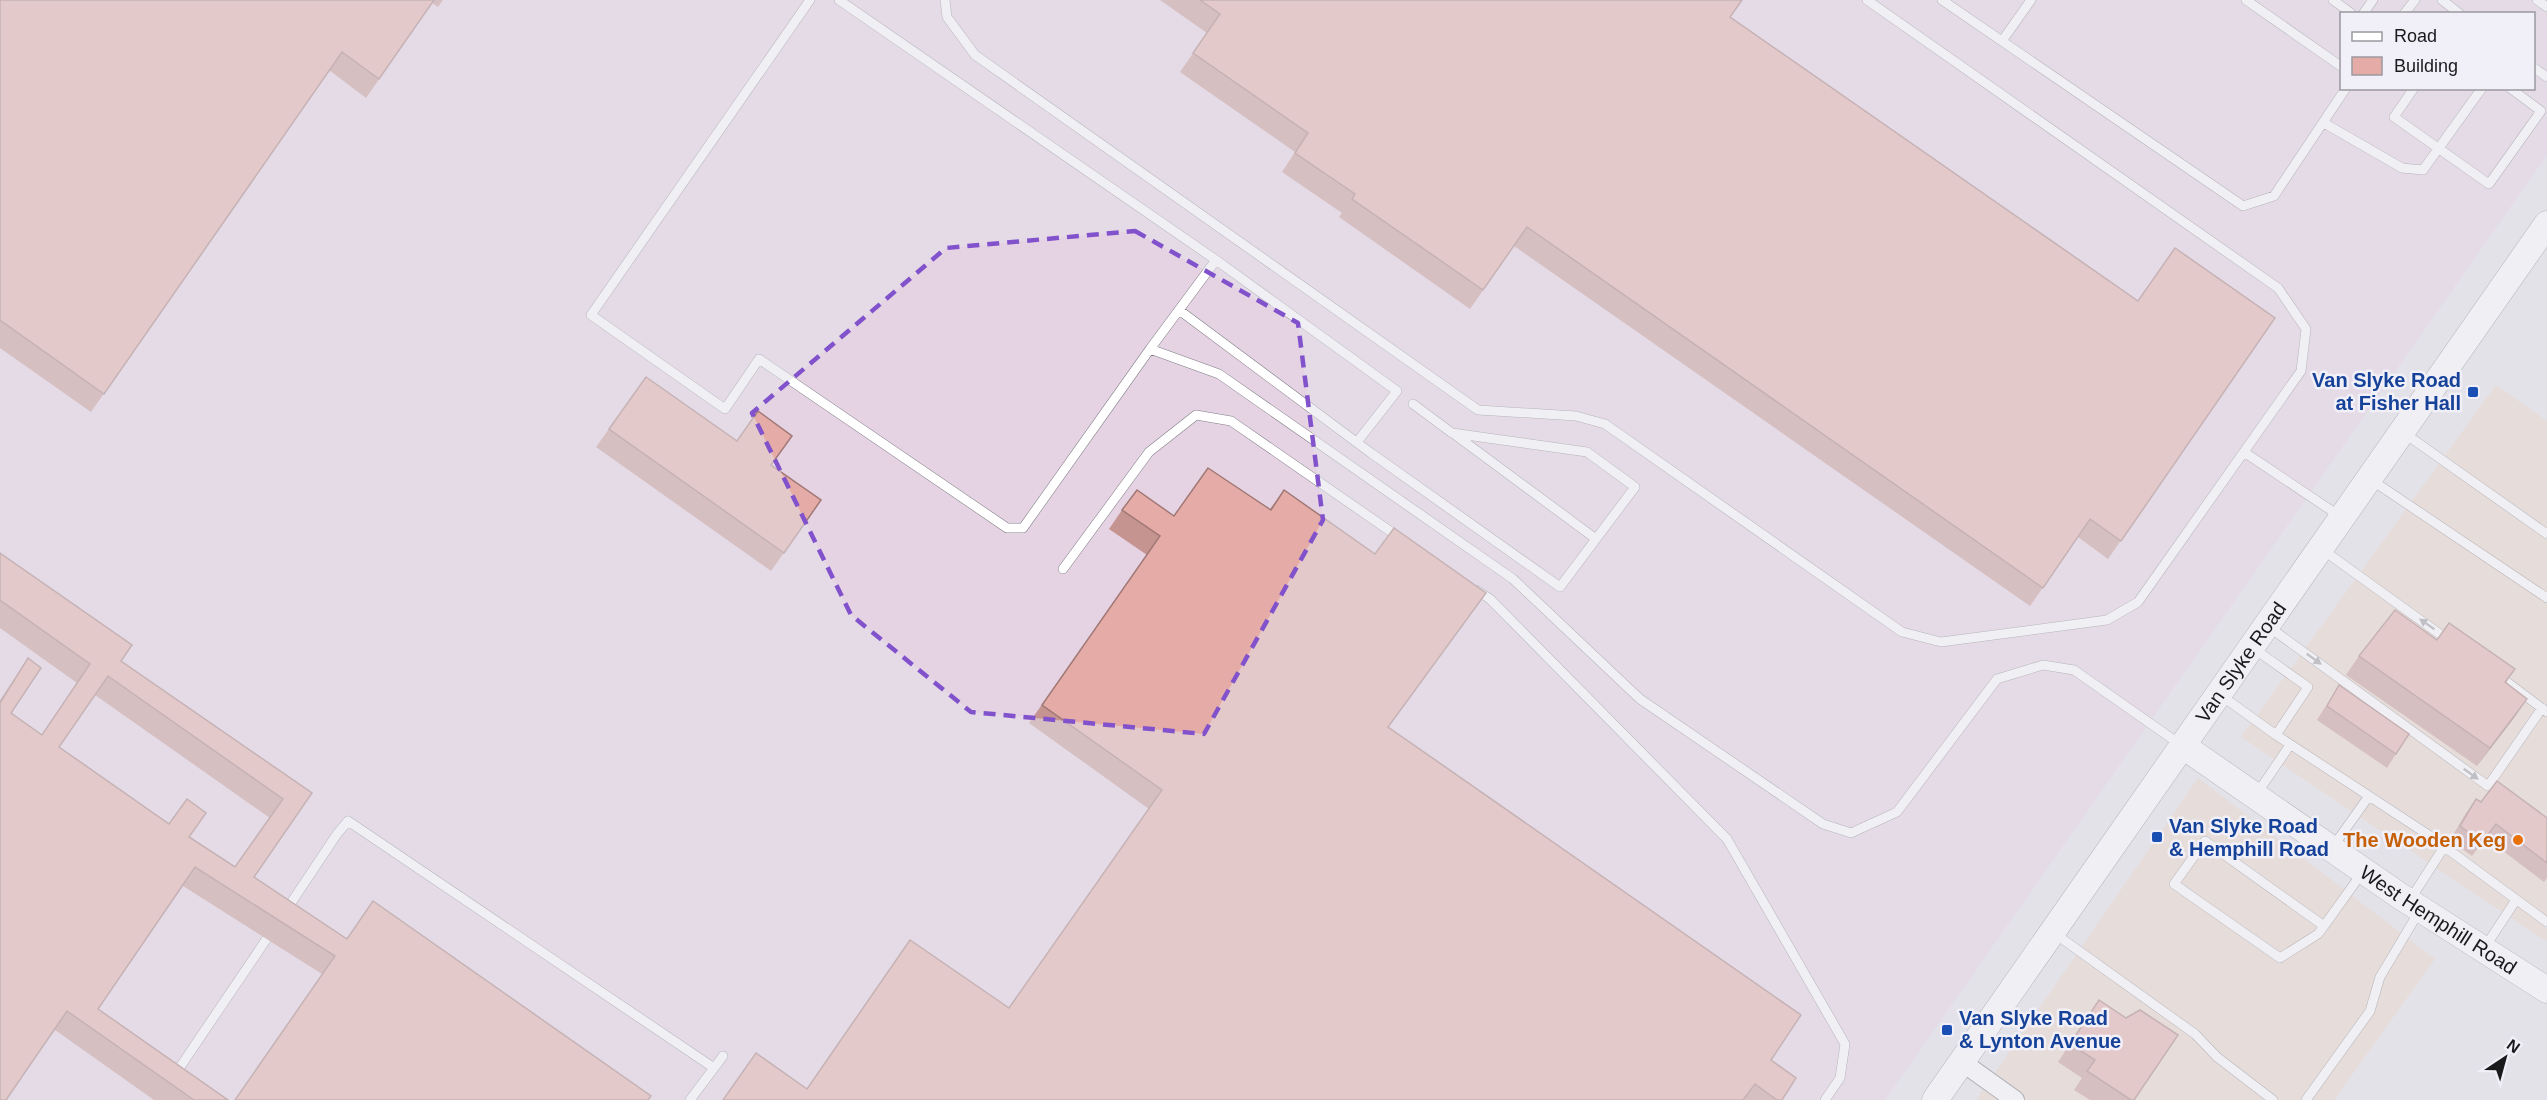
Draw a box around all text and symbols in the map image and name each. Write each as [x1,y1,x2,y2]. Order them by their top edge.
legend [2340,12,2535,90]
text: Road [2394,26,2437,46]
text: Building [2394,56,2458,76]
place label: Van Slyke Road at Fisher Hall [2312,369,2461,414]
marker: Van Slyke Road at Fisher Hall [2466,385,2480,399]
street label: Van Slyke Road [2191,598,2291,727]
one-way arrow [2419,618,2435,630]
one-way arrow [2306,653,2321,665]
one-way arrow [2463,768,2479,780]
place label: Van Slyke Road & Hemphill Road [2169,815,2329,860]
place label: The Wooden Keg [2343,829,2506,851]
marker: Van Slyke Road & Hemphill Road [2150,830,2164,844]
marker: The Wooden Keg [2511,833,2525,847]
street label: West Hemphill Road [2356,861,2521,979]
place label: Van Slyke Road & Lynton Avenue [1959,1007,2121,1052]
marker: Van Slyke Road & Lynton Avenue [1940,1023,1954,1037]
north arrow [2475,1028,2535,1088]
text: N [2504,1036,2523,1057]

